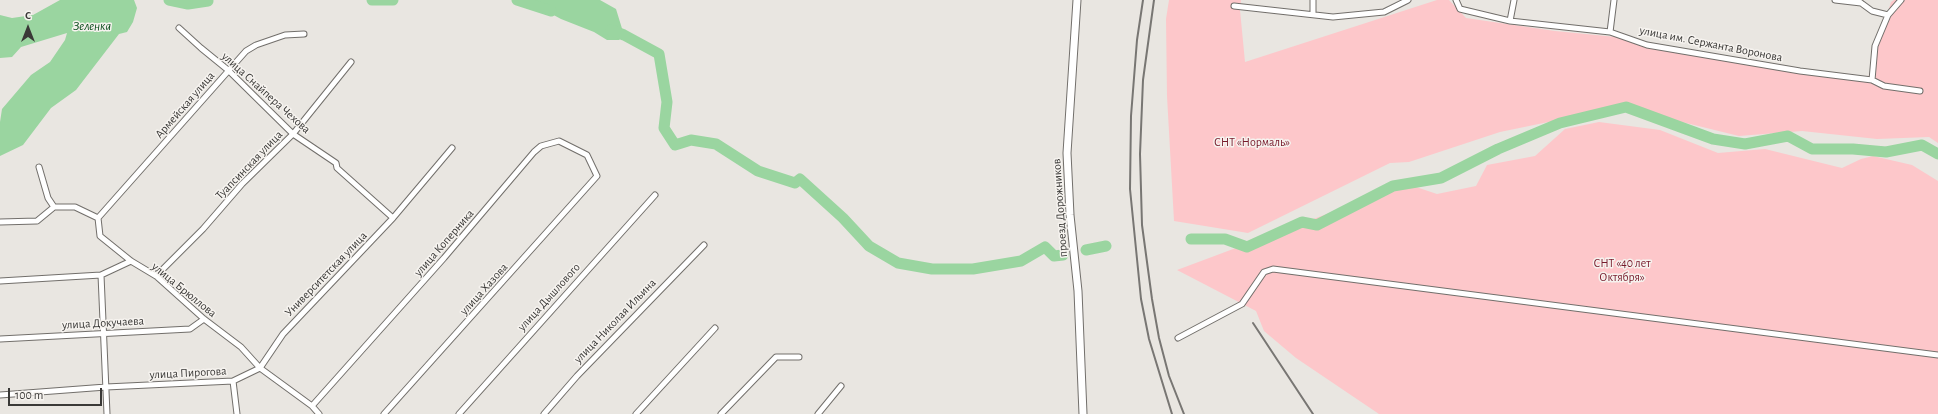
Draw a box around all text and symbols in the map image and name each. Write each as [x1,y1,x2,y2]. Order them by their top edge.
north arrow [8,8,48,48]
text: С [25,10,31,21]
water label: Зеленка [73,18,111,34]
street label: улица им. Сержанта Воронова [1638,23,1784,65]
street label: улица Снайпера Чехова [219,49,313,137]
street label: Армейская улица [152,69,218,141]
street label: Туапсинская улица [212,128,286,202]
park label: СНТ «Нормаль» [1214,135,1290,149]
street label: проезд Дорожников [1049,158,1071,258]
street label: улица Коперника [411,207,477,279]
street label: Университетская улица [282,229,370,319]
park label: СНТ «40 лет Октября» [1594,256,1650,284]
street label: улица Брюллова [149,259,219,321]
street label: улица Хазова [457,260,511,318]
street label: улица Дышлового [515,260,583,334]
street label: улица Николая Ильина [571,276,659,366]
street label: улица Докучаева [62,314,144,332]
street label: улица Пирогова [149,364,227,382]
scale bar [10,380,104,406]
text: 100 m [15,389,43,401]

